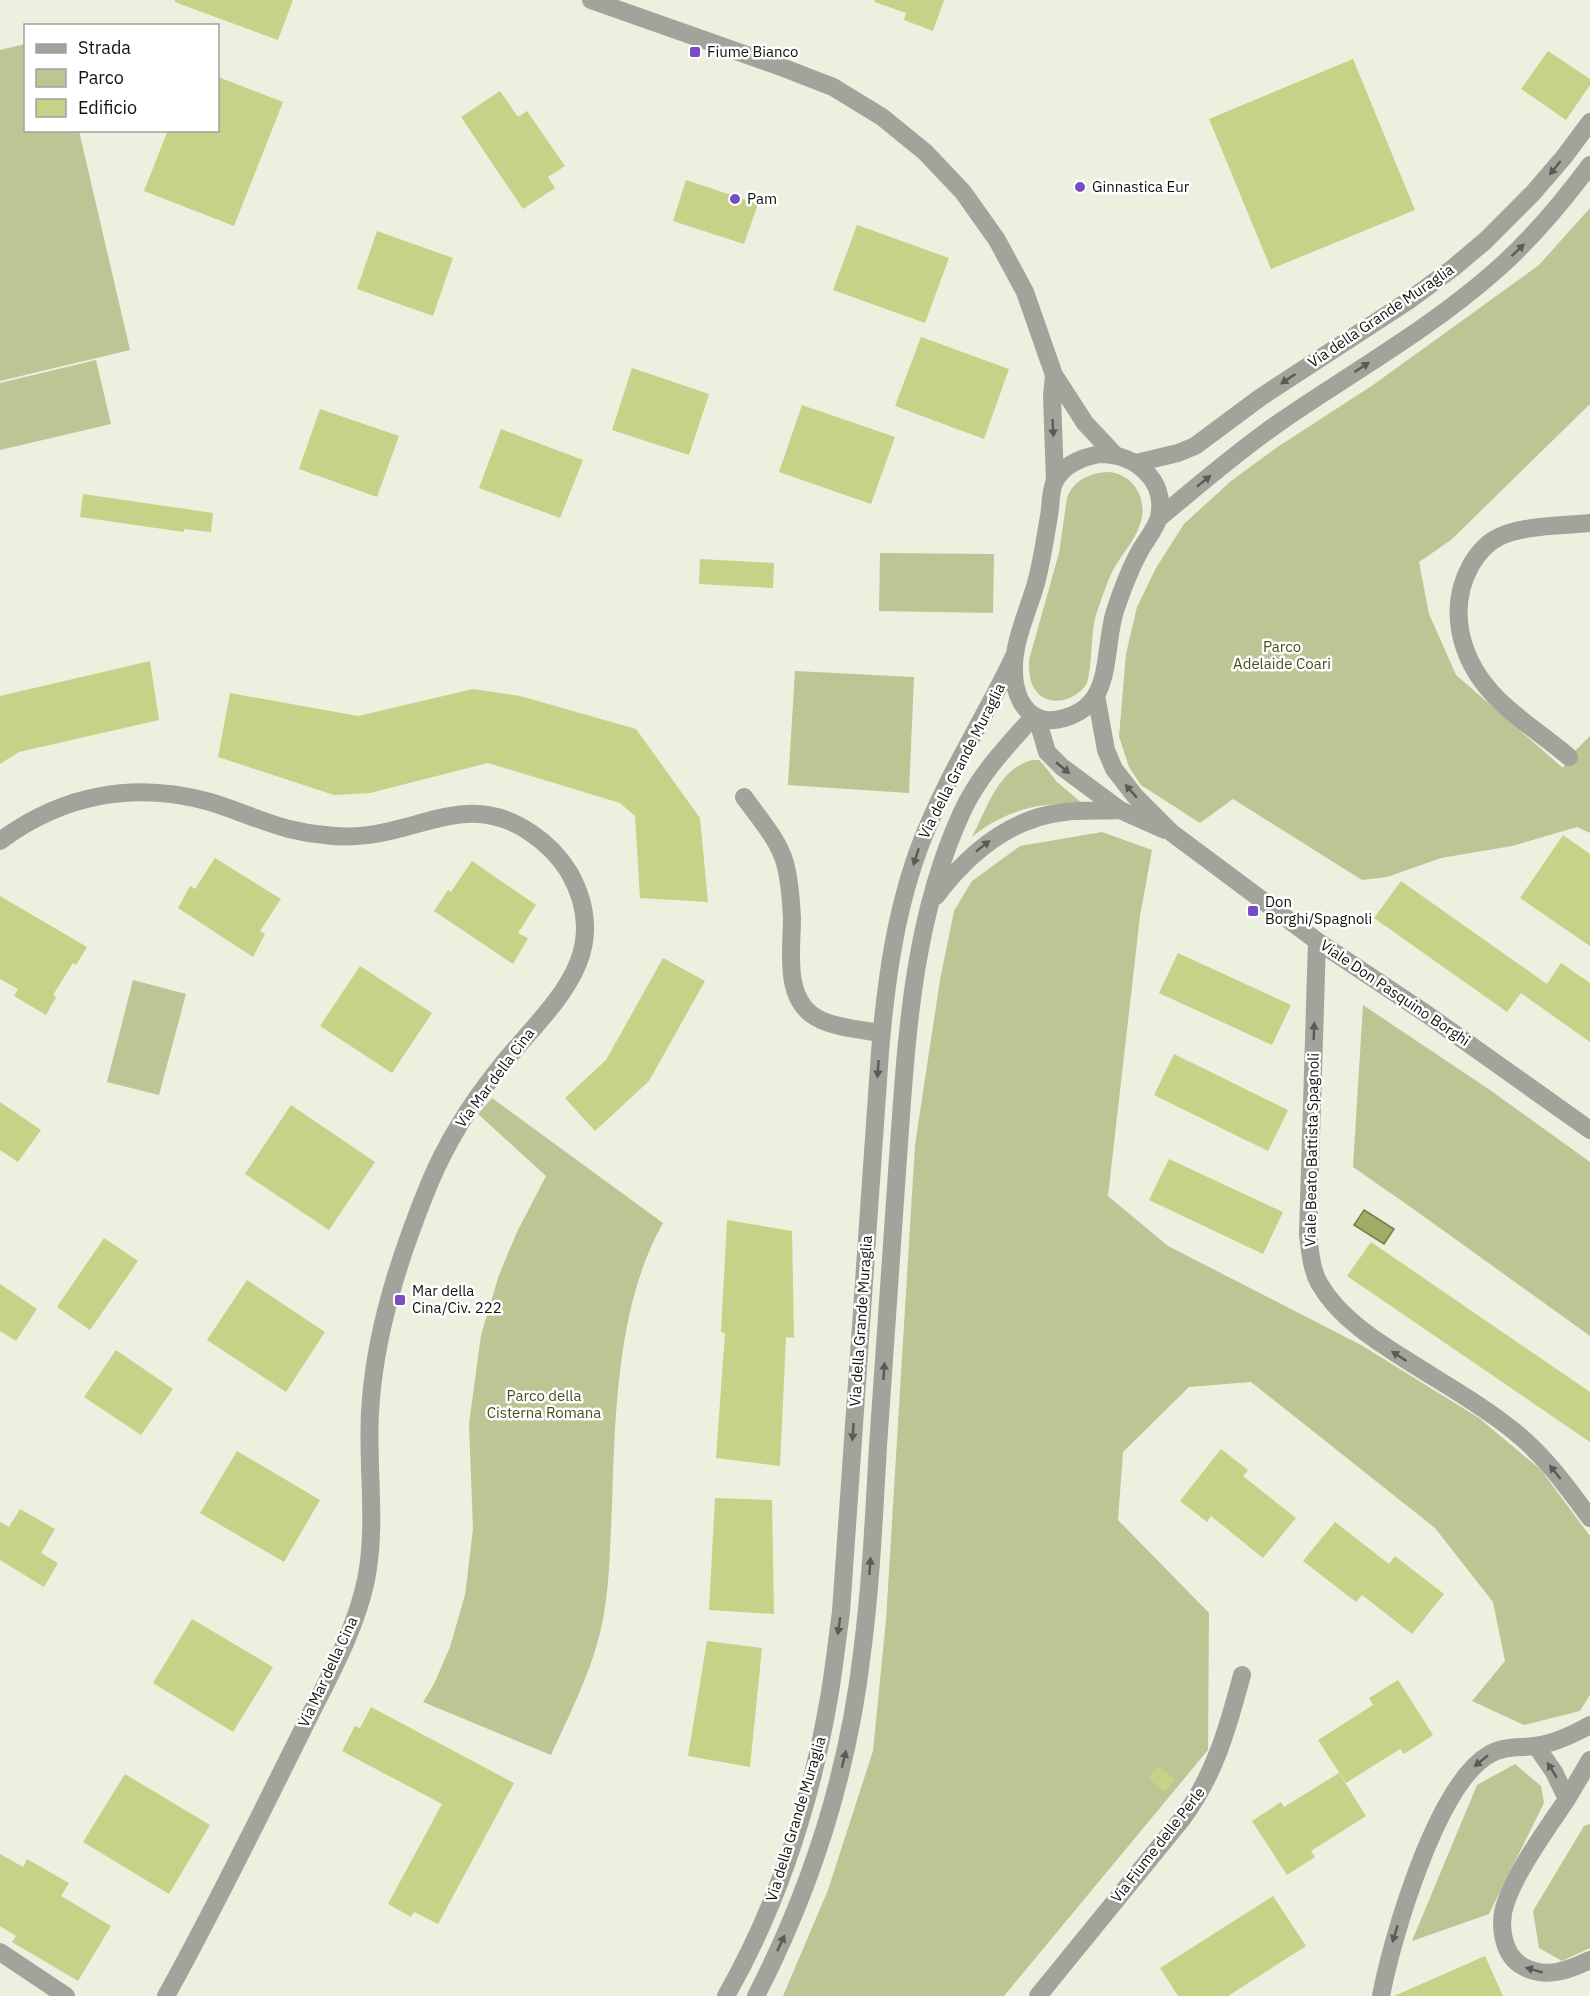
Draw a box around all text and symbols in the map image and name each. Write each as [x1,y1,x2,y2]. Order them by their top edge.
legend [24,24,219,132]
text: Strada [78,36,131,59]
place label: Fiume Bianco [707,42,798,61]
marker: Fiume Bianco [688,45,702,59]
text: Parco [78,66,124,89]
text: Edificio [78,96,137,119]
one-way arrow [1548,160,1561,176]
place label: Ginnastica Eur [1092,177,1190,196]
marker: Ginnastica Eur [1073,180,1087,194]
place label: Pam [747,189,777,208]
marker: Pam [728,192,742,206]
one-way arrow [1510,243,1525,257]
street label: Via della Grande Muraglia [1304,260,1457,371]
one-way arrow [1354,362,1370,373]
one-way arrow [1280,373,1296,385]
one-way arrow [1048,419,1057,438]
one-way arrow [1197,476,1212,488]
park label: Parco Adelaide Coari [1233,637,1331,673]
street label: Via della Grande Muraglia [914,680,1009,842]
one-way arrow [1055,762,1071,775]
one-way arrow [1125,784,1138,799]
one-way arrow [975,840,991,853]
one-way arrow [911,848,921,866]
place label: Don Borghi/Spagnoli [1265,892,1372,928]
marker: Don Borghi/Spagnoli [1246,904,1260,918]
street label: Viale Don Pasquino Borghi [1317,935,1474,1050]
one-way arrow [1310,1021,1319,1040]
street label: Via Mar della Cina [451,1024,538,1131]
street label: Viale Beato Battista Spagnoli [1300,1053,1323,1247]
one-way arrow [874,1060,883,1079]
street label: Via della Grande Muraglia [845,1235,876,1407]
place label: Mar della Cina/Civ. 222 [412,1281,502,1317]
marker: Mar della Cina/Civ. 222 [393,1293,407,1307]
one-way arrow [1391,1350,1408,1361]
one-way arrow [879,1362,888,1381]
park label: Parco della Cisterna Romana [487,1386,601,1422]
one-way arrow [848,1422,857,1441]
one-way arrow [1549,1465,1562,1480]
one-way arrow [865,1556,875,1575]
street label: Via Mar della Cina [294,1613,361,1730]
one-way arrow [835,1617,844,1636]
street label: Via della Grande Muraglia [761,1734,830,1904]
one-way arrow [839,1750,849,1768]
one-way arrow [1473,1754,1489,1767]
one-way arrow [1547,1761,1557,1778]
street label: Via Fiume delle Perle [1107,1783,1209,1906]
one-way arrow [1390,1925,1400,1943]
one-way arrow [776,1934,786,1952]
one-way arrow [1525,1965,1543,1974]

